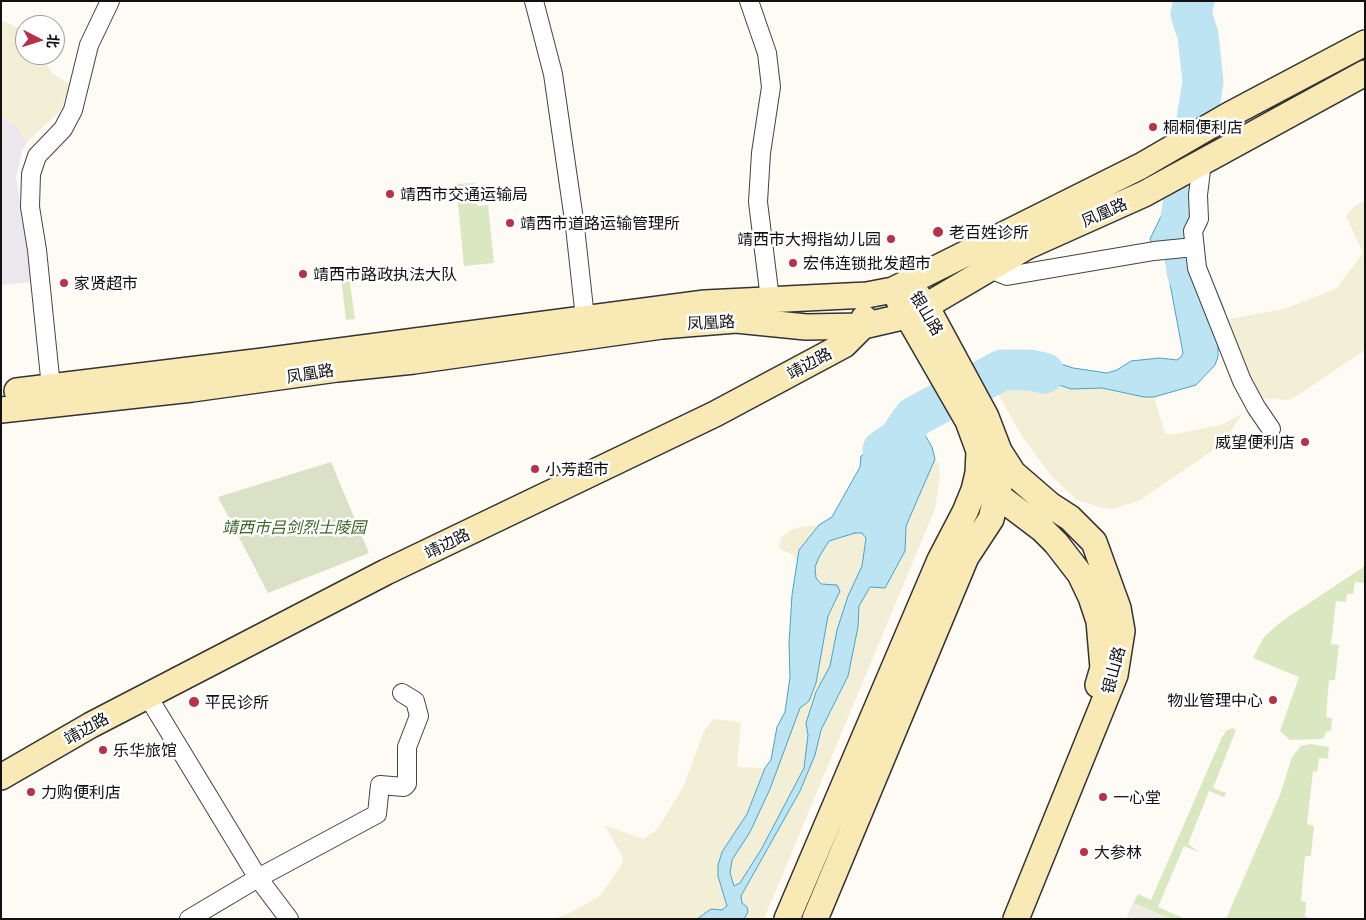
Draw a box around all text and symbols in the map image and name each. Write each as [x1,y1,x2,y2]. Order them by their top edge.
north arrow [15,15,65,65]
text: 北 [43,33,65,49]
place label: 桐桐便利店 [1163,117,1243,137]
marker: 桐桐便利店 [1147,121,1159,133]
place label: 靖西市交通运输局 [400,184,528,204]
marker: 靖西市交通运输局 [384,188,396,200]
street label: 凤凰路 [1078,193,1130,231]
place label: 靖西市道路运输管理所 [520,213,680,233]
marker: 靖西市道路运输管理所 [504,217,516,229]
place label: 老百姓诊所 [949,222,1029,242]
marker: 老百姓诊所 [931,225,945,239]
place label: 靖西市大拇指幼儿园 [737,229,881,249]
marker: 靖西市大拇指幼儿园 [885,233,897,245]
place label: 宏伟连锁批发超市 [803,253,931,273]
marker: 宏伟连锁批发超市 [787,257,799,269]
place label: 靖西市路政执法大队 [313,264,457,284]
marker: 靖西市路政执法大队 [297,268,309,280]
place label: 家贤超市 [74,273,138,293]
marker: 家贤超市 [58,277,70,289]
street label: 银山路 [906,287,948,339]
street label: 凤凰路 [687,311,735,333]
street label: 靖边路 [783,343,835,383]
street label: 凤凰路 [285,360,335,386]
place label: 威望便利店 [1215,432,1295,452]
marker: 威望便利店 [1299,436,1311,448]
place label: 小芳超市 [545,459,609,479]
marker: 小芳超市 [529,463,541,475]
park label: 靖西市吕剑烈士陵园 [222,517,366,537]
street label: 靖边路 [421,524,473,562]
street label: 银山路 [1098,644,1128,696]
place label: 物业管理中心 [1167,690,1263,710]
place label: 平民诊所 [205,692,269,712]
marker: 物业管理中心 [1267,694,1279,706]
marker: 平民诊所 [187,695,201,709]
street label: 靖边路 [60,708,112,748]
place label: 乐华旅馆 [113,740,177,760]
marker: 乐华旅馆 [97,744,109,756]
place label: 力购便利店 [41,782,121,802]
marker: 力购便利店 [25,786,37,798]
place label: 一心堂 [1113,787,1161,807]
marker: 一心堂 [1097,791,1109,803]
place label: 大参林 [1094,842,1142,862]
marker: 大参林 [1078,846,1090,858]

